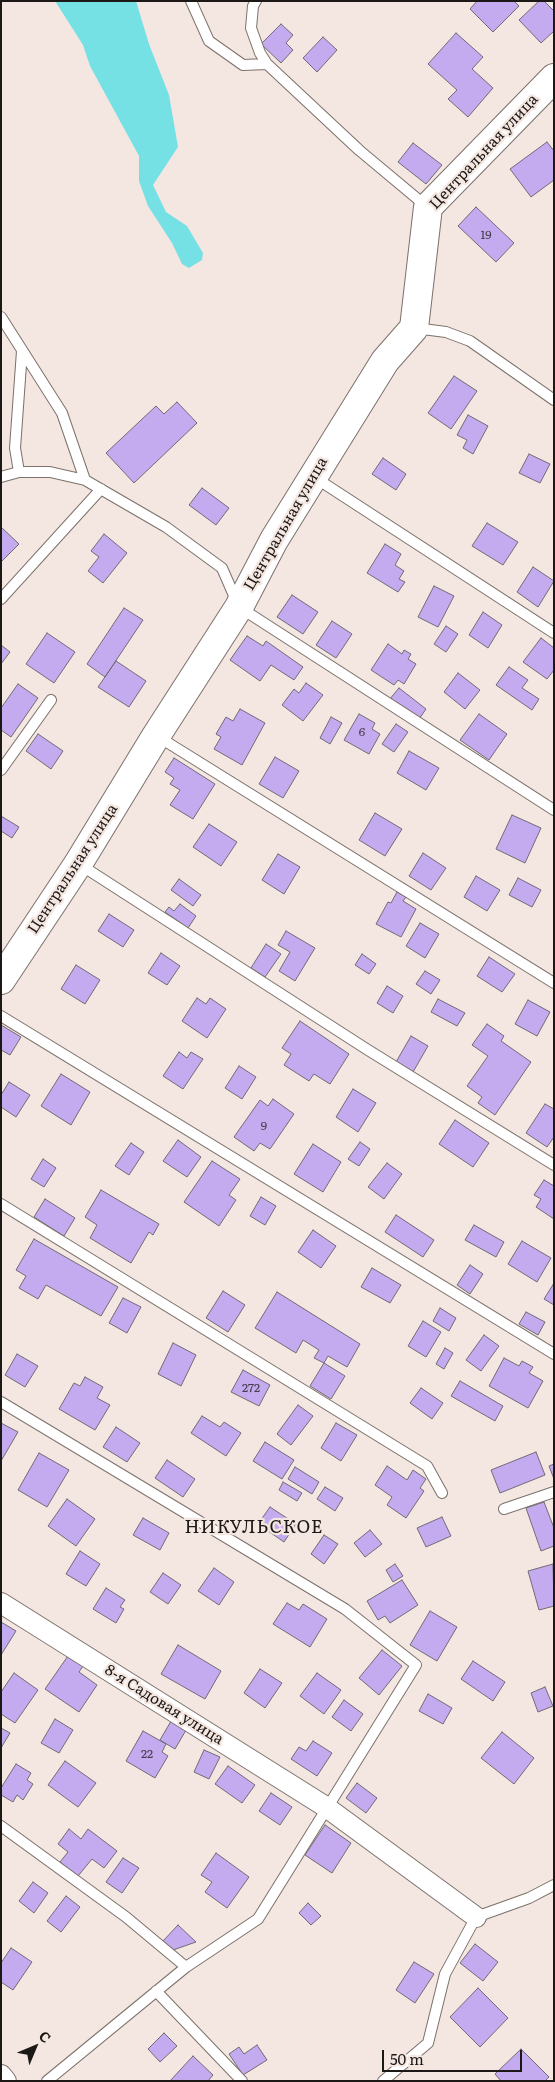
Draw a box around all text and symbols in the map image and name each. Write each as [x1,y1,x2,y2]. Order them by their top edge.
street label: Центральная улица [426,91,542,213]
house number: 19 [480,228,492,242]
street label: Центральная улица [240,454,332,594]
house number: 6 [359,725,365,739]
street label: Центральная улица [24,801,122,937]
house number: 9 [261,1119,267,1133]
house number: 272 [242,1381,260,1395]
district label: НИКУЛЬСКОЕ [183,1517,325,1539]
street label: 8-я Садовая улица [101,1661,227,1749]
house number: 22 [141,1747,153,1761]
north arrow [10,2022,60,2072]
text: С [35,2026,56,2047]
scale bar [385,2040,525,2072]
text: 50 m [390,2047,424,2070]

